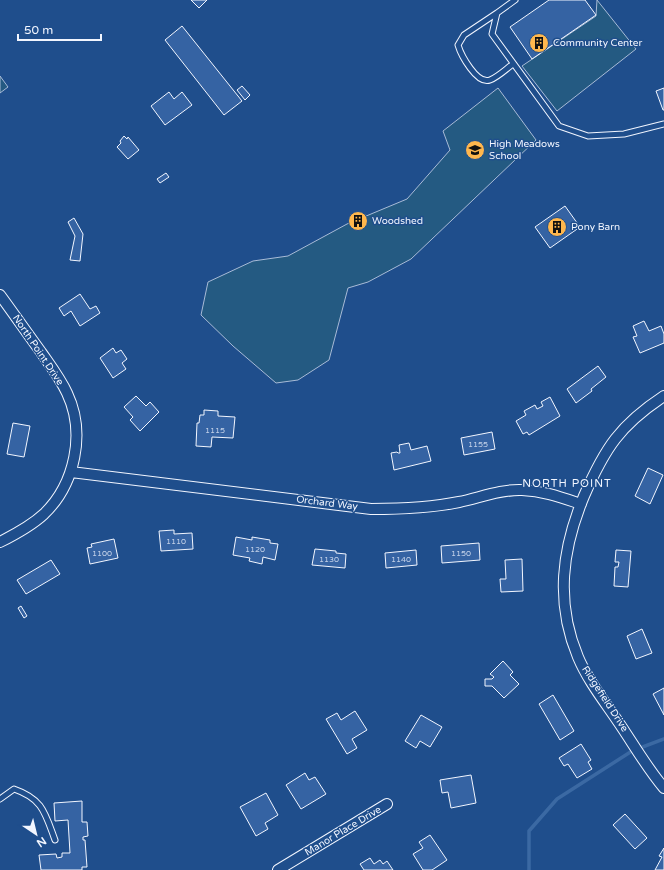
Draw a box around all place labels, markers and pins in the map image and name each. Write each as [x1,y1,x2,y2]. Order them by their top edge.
building icon: Community Center [528,32,550,54]
place label: Community Center [553,37,642,49]
place label: High Meadows School [489,138,560,162]
school or university icon: High Meadows School [464,139,486,161]
building icon: Woodshed [347,210,369,232]
place label: Woodshed [372,215,423,227]
building icon: Pony Barn [546,216,568,238]
place label: Pony Barn [571,221,620,233]

